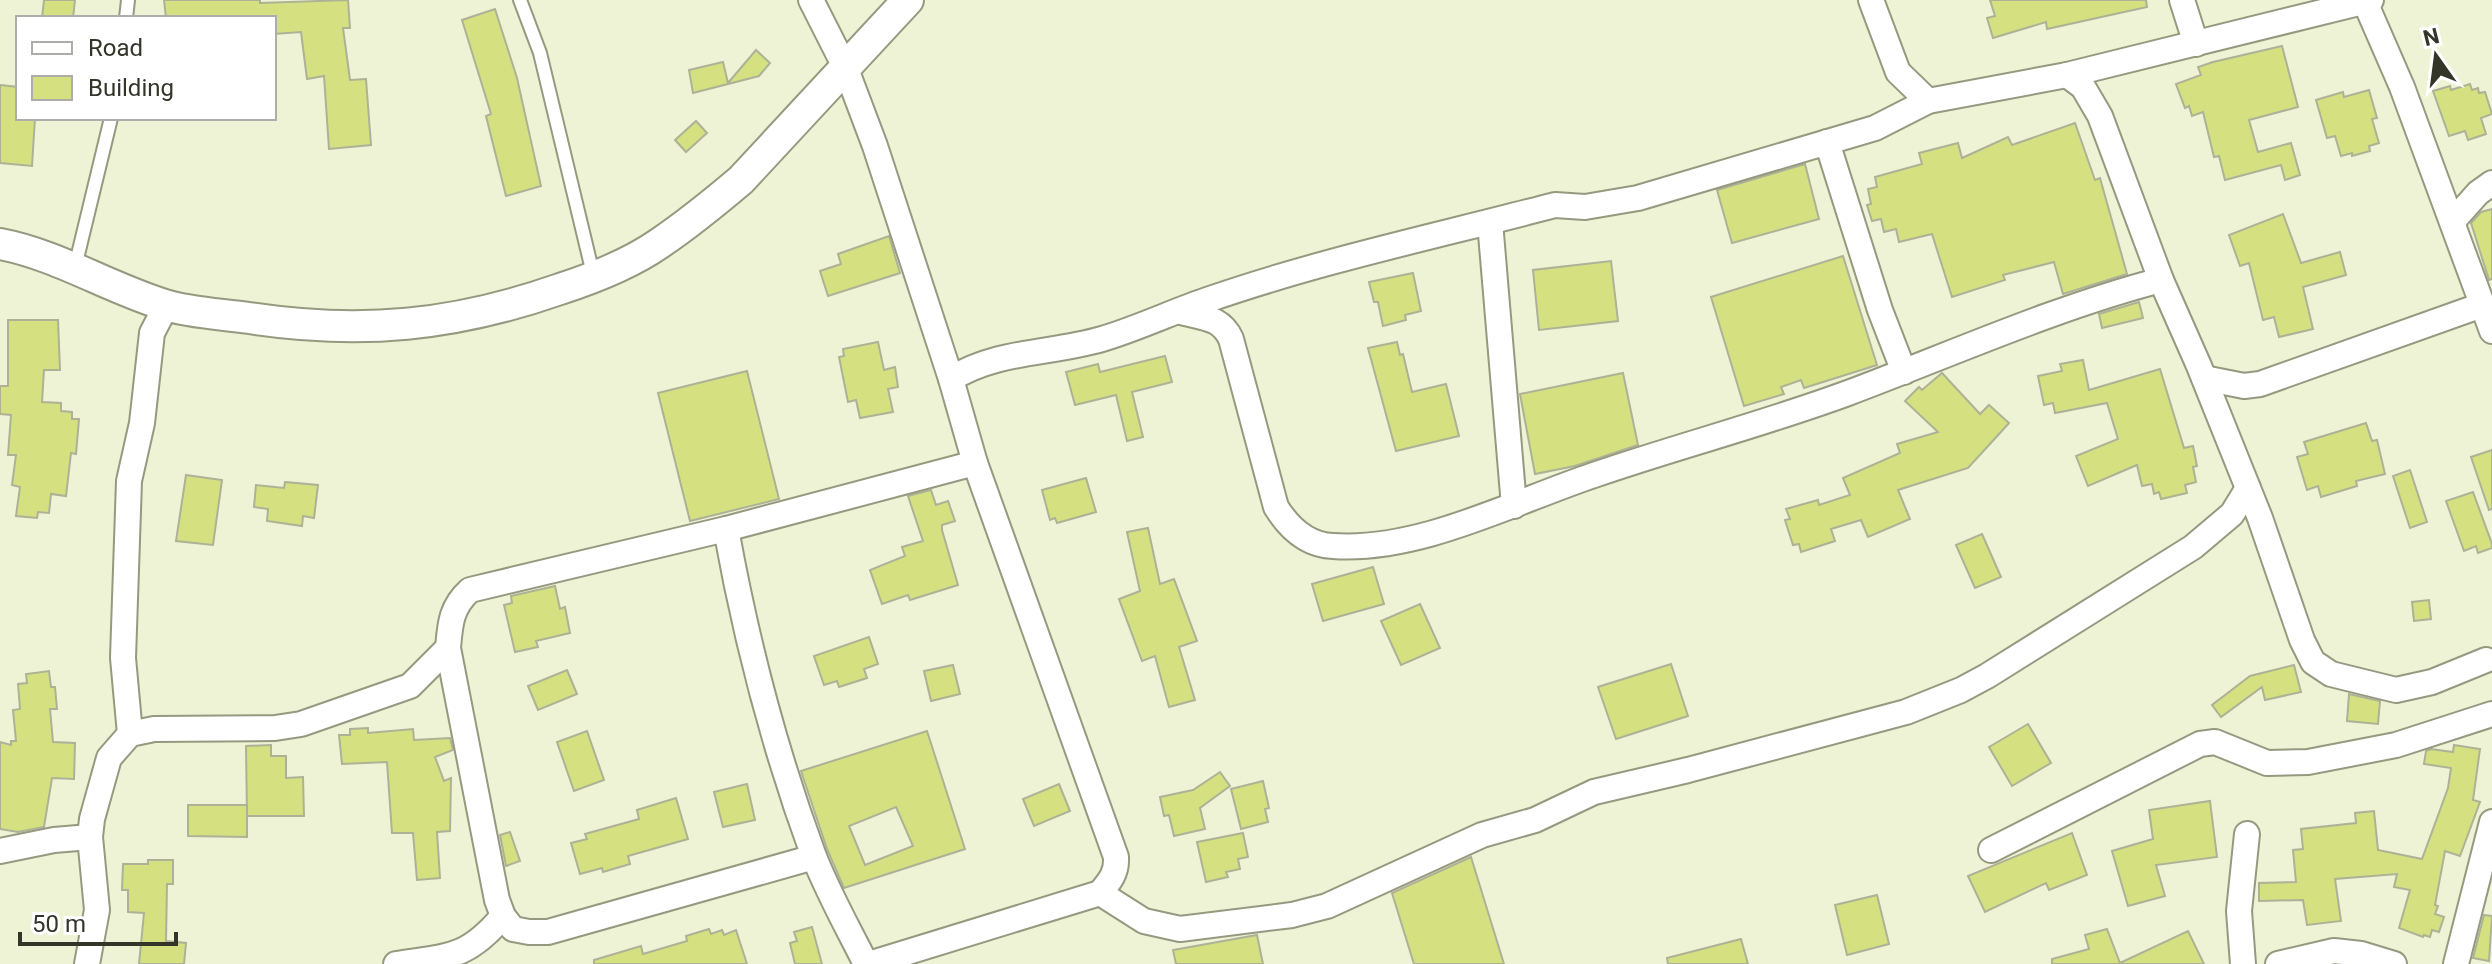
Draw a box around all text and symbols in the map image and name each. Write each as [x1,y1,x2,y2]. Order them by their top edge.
legend [16,16,276,120]
north arrow [2396,16,2476,96]
text: N [2421,23,2442,51]
text: Road [88,34,143,62]
text: Building [88,74,174,102]
scale bar [20,896,176,946]
text: 50 m [32,910,86,938]

